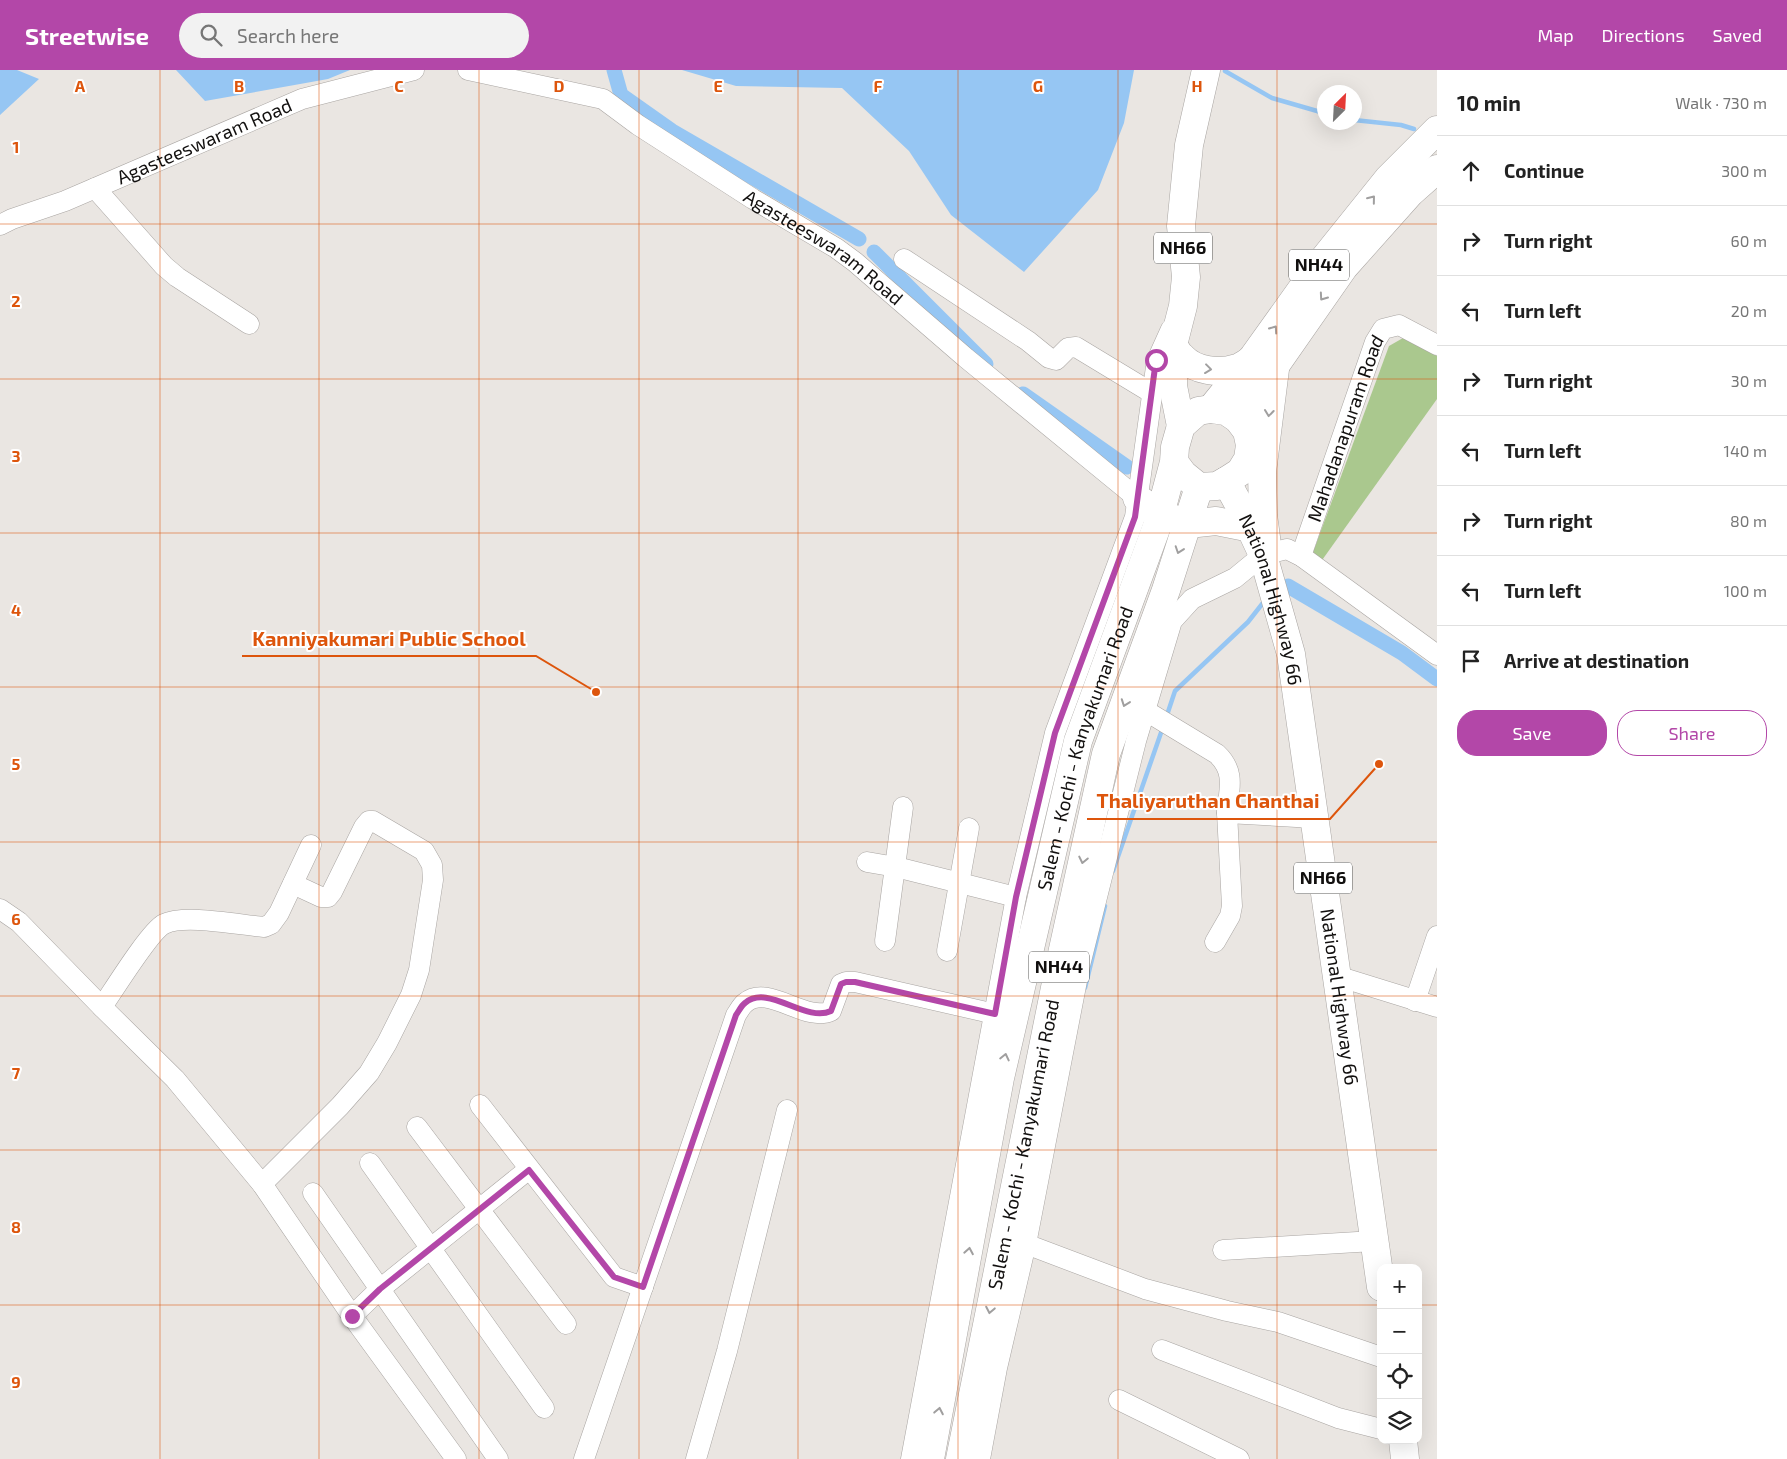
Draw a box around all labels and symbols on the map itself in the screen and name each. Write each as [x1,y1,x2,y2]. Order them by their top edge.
text: A [75,76,86,95]
text: B [234,76,244,95]
text: C [394,76,404,95]
text: D [554,76,565,95]
text: E [713,76,723,95]
text: F [874,76,883,95]
text: G [1033,76,1043,95]
text: H [1191,76,1203,95]
north arrow [1317,85,1362,130]
street label: Agasteeswaram Road [113,93,295,188]
text: 1 [13,137,19,156]
street label: Agasteeswaram Road [740,184,908,309]
one-way arrow [1366,196,1375,205]
road number: NH66 [1154,232,1212,264]
road number: NH44 [1289,250,1349,280]
text: 2 [11,291,21,310]
one-way arrow [1320,291,1329,300]
one-way arrow [1268,326,1276,335]
street label: Mahadanapuram Road [1302,330,1388,525]
route start [1145,349,1168,372]
one-way arrow [1204,363,1212,374]
one-way arrow [1265,409,1275,417]
text: 3 [11,446,21,465]
street label: National Highway 66 [1235,510,1307,687]
one-way arrow [1175,545,1185,554]
text: 4 [11,600,21,619]
street label: Salem - Kochi - Kanyakumari Road [1032,603,1137,893]
callout: Kanniyakumari Public School [242,621,536,656]
text: Kanniyakumari Public School [252,626,526,651]
one-way arrow [1120,698,1130,707]
text: 5 [12,754,21,773]
callout: Thaliyaruthan Chanthai [1087,784,1330,819]
text: Thaliyaruthan Chanthai [1097,788,1319,813]
one-way arrow [1078,855,1089,864]
road number: NH66 [1294,862,1352,894]
street label: National Highway 66 [1316,907,1364,1087]
text: 6 [11,909,21,928]
road number: NH44 [1029,952,1089,982]
street label: Salem - Kochi - Kanyakumari Road [982,997,1063,1291]
one-way arrow [999,1053,1010,1062]
text: 7 [12,1063,21,1082]
text: 8 [11,1217,21,1236]
one-way arrow [963,1247,973,1256]
route end [341,1305,364,1328]
one-way arrow [985,1306,996,1315]
text: 9 [11,1372,21,1391]
one-way arrow [934,1407,944,1416]

